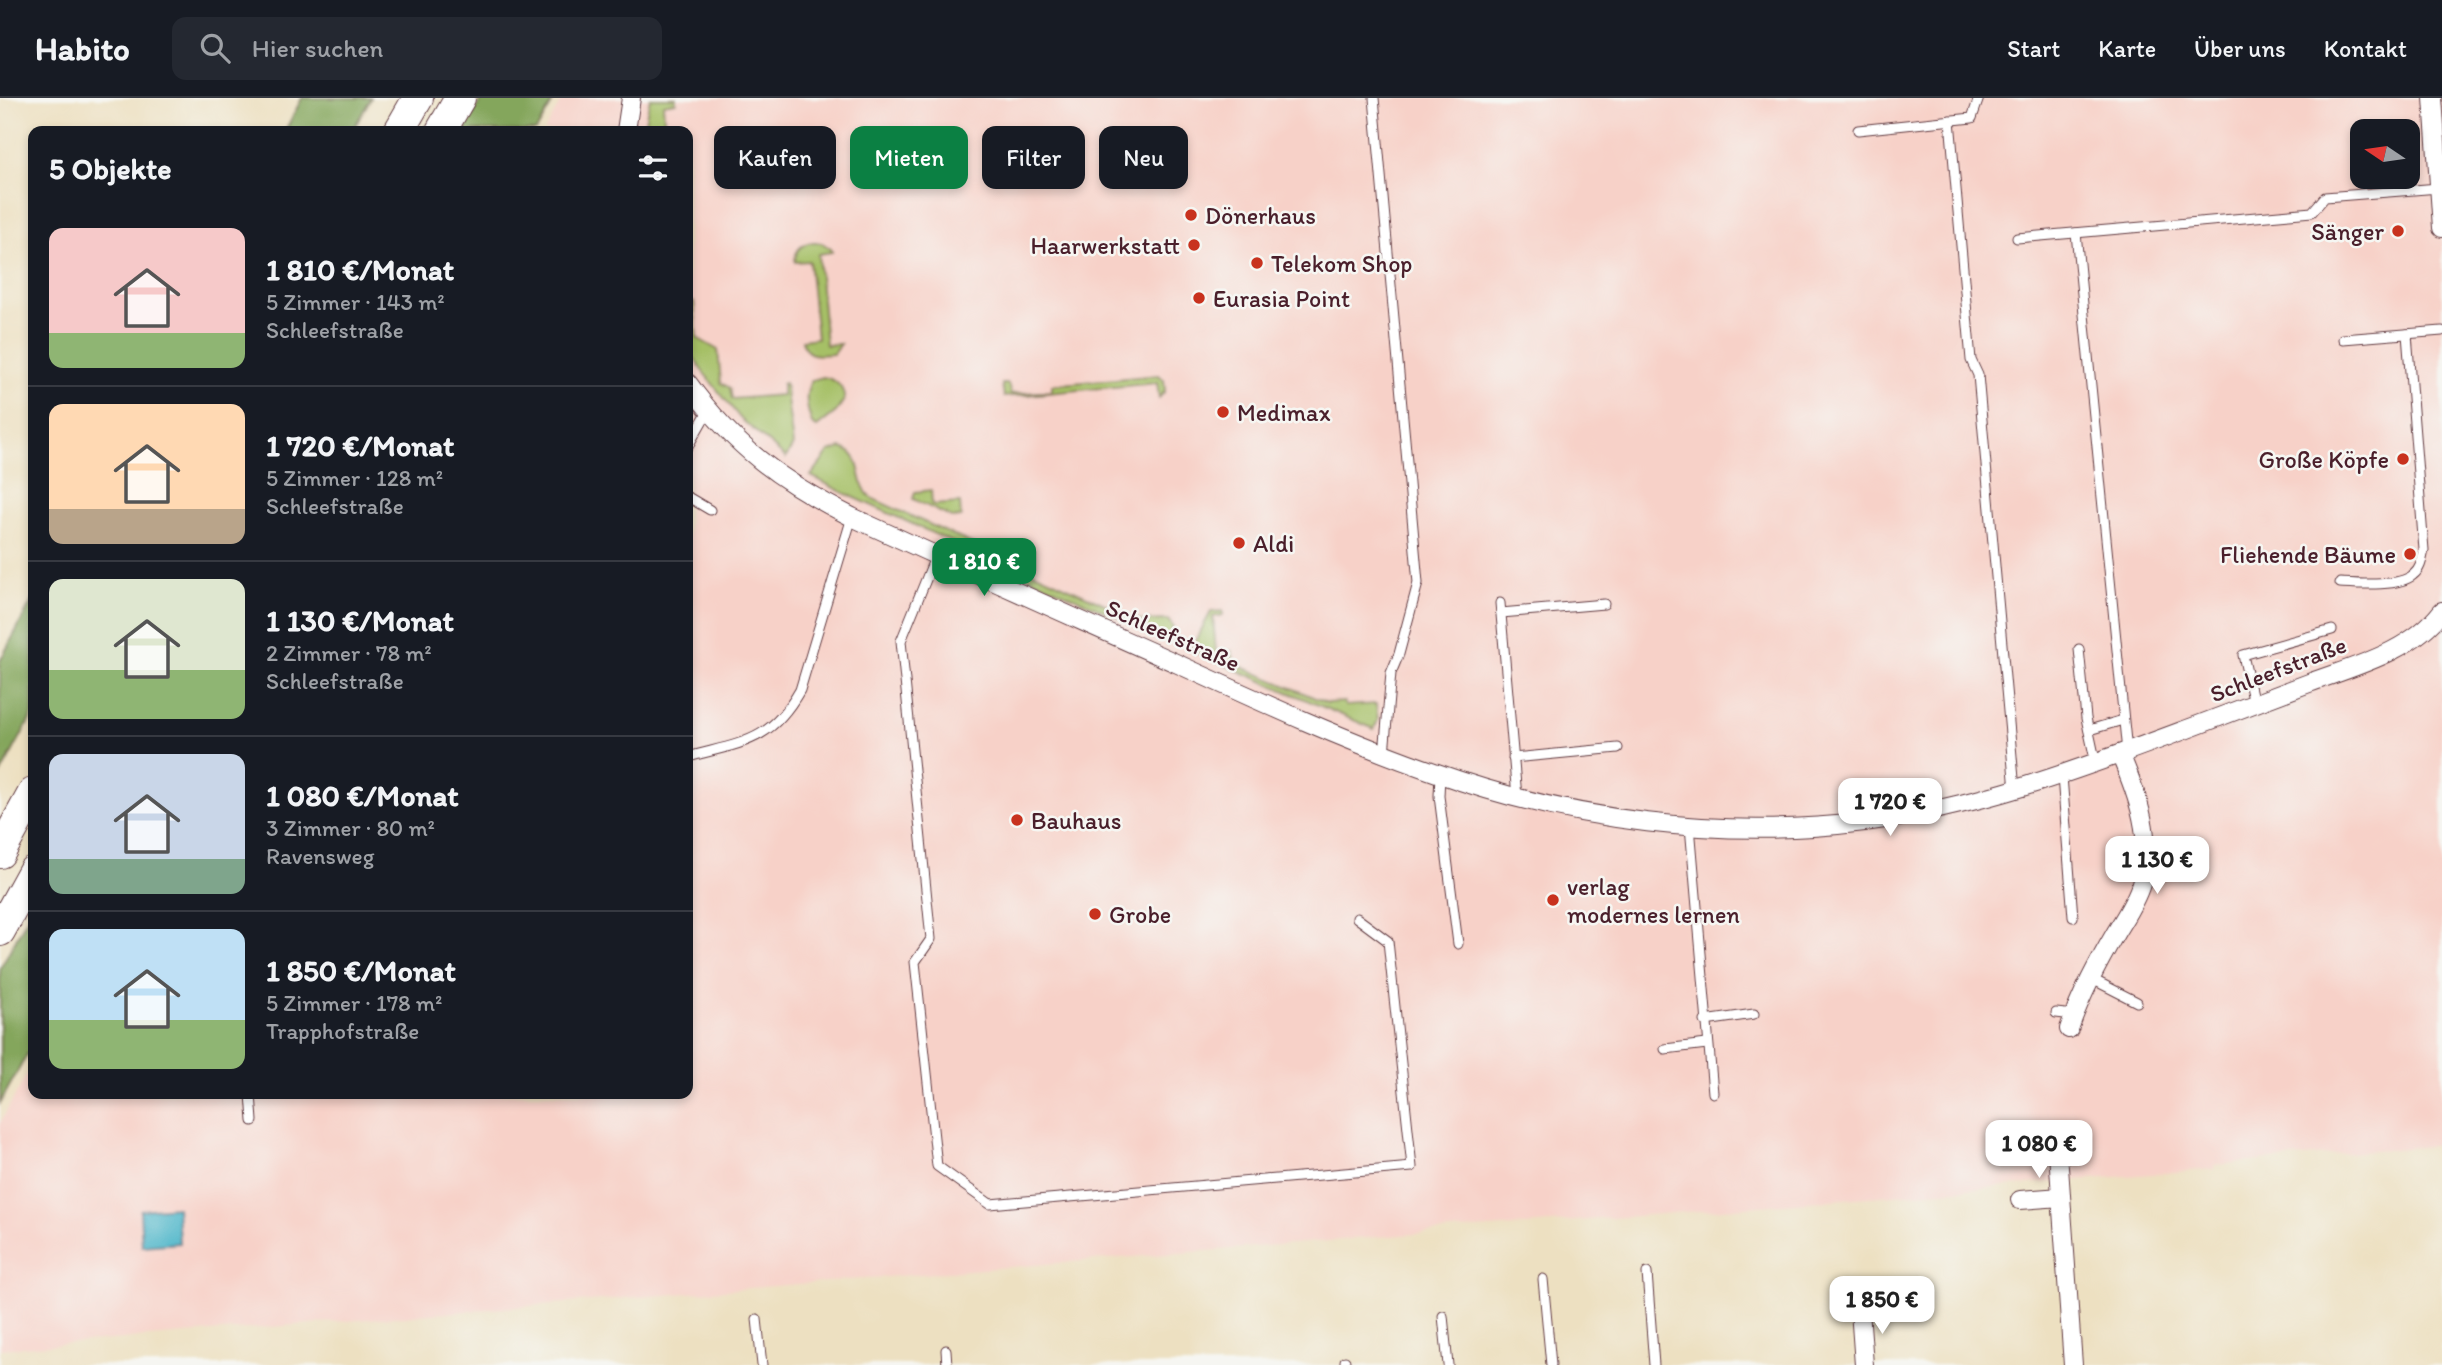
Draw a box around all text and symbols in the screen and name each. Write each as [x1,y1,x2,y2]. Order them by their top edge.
search box [172,17,662,80]
text: Habito [35,29,130,68]
icon: search [196,29,234,67]
text: Hier suchen [252,32,383,64]
text: Start [2007,34,2060,63]
text: Karte [2098,34,2156,63]
text: Über uns [2194,34,2286,63]
text: Kontakt [2324,34,2407,63]
north arrow [2350,119,2420,189]
map controls [2350,119,2420,189]
chip: Kaufen [714,126,836,189]
chip: Mieten [850,126,968,189]
chip: Filter [982,126,1085,189]
chip: Neu [1099,126,1188,189]
icon: filters [634,149,672,187]
text: 5 Objekte [49,150,172,187]
place label: Dönerhaus [1205,201,1316,230]
marker: Dönerhaus [1183,207,1199,223]
place label: Sänger [2311,217,2384,246]
marker: Sänger [2390,223,2406,239]
place label: Haarwerkstatt [1030,231,1180,260]
marker: Haarwerkstatt [1186,237,1202,253]
place label: Telekom Shop [1271,249,1412,278]
text: 1 810 €/Monat [266,251,454,288]
marker: Telekom Shop [1249,255,1265,271]
icon: home [105,256,189,340]
place label: Eurasia Point [1213,284,1350,313]
text: 5 Zimmer · 143 m² [266,288,445,316]
marker: Eurasia Point [1191,290,1207,306]
text: Schleefstraße [266,316,404,344]
place label: Medimax [1237,398,1330,427]
marker: Medimax [1215,404,1231,420]
text: 1 720 €/Monat [266,427,454,464]
icon: home [105,432,189,516]
place label: Große Köpfe [2258,445,2389,474]
marker: Große Köpfe [2395,451,2411,467]
text: 5 Zimmer · 128 m² [266,464,443,492]
text: Schleefstraße [266,492,404,520]
place label: Aldi [1253,529,1294,558]
marker: Aldi [1231,535,1247,551]
pin: 1 810 € [919,538,1049,598]
place label: Fliehende Bäume [2220,540,2396,569]
marker: Fliehende Bäume [2402,546,2418,562]
text: 1 810 € [948,547,1020,575]
street label: Schleefstraße [1102,593,1244,677]
text: 1 130 €/Monat [266,602,454,639]
icon: home [105,607,189,691]
street label: Schleefstraße [2206,630,2350,708]
text: 2 Zimmer · 78 m² [266,639,432,667]
text: Schleefstraße [266,667,404,695]
text: 1 080 €/Monat [266,777,458,814]
pin: 1 720 € [1825,778,1955,838]
icon: home [105,782,189,866]
text: 1 720 € [1854,787,1926,815]
place label: Bauhaus [1031,806,1121,835]
marker: Bauhaus [1009,812,1025,828]
text: 3 Zimmer · 80 m² [266,814,435,842]
pin: 1 130 € [2092,836,2222,896]
text: Ravensweg [266,842,374,870]
text: 1 130 € [2121,845,2193,873]
place label: verlag modernes lernen [1567,872,1740,929]
marker: verlag modernes lernen [1545,892,1561,908]
place label: Grobe [1109,900,1171,929]
marker: Grobe [1087,906,1103,922]
text: 1 850 €/Monat [266,952,456,989]
icon: home [105,957,189,1041]
text: 5 Zimmer · 178 m² [266,989,442,1017]
text: Trapphofstraße [266,1017,419,1045]
pin: 1 080 € [1974,1121,2104,1180]
text: 1 080 € [2001,1129,2077,1157]
pin: 1 850 € [1817,1276,1947,1336]
text: 1 850 € [1845,1285,1919,1313]

